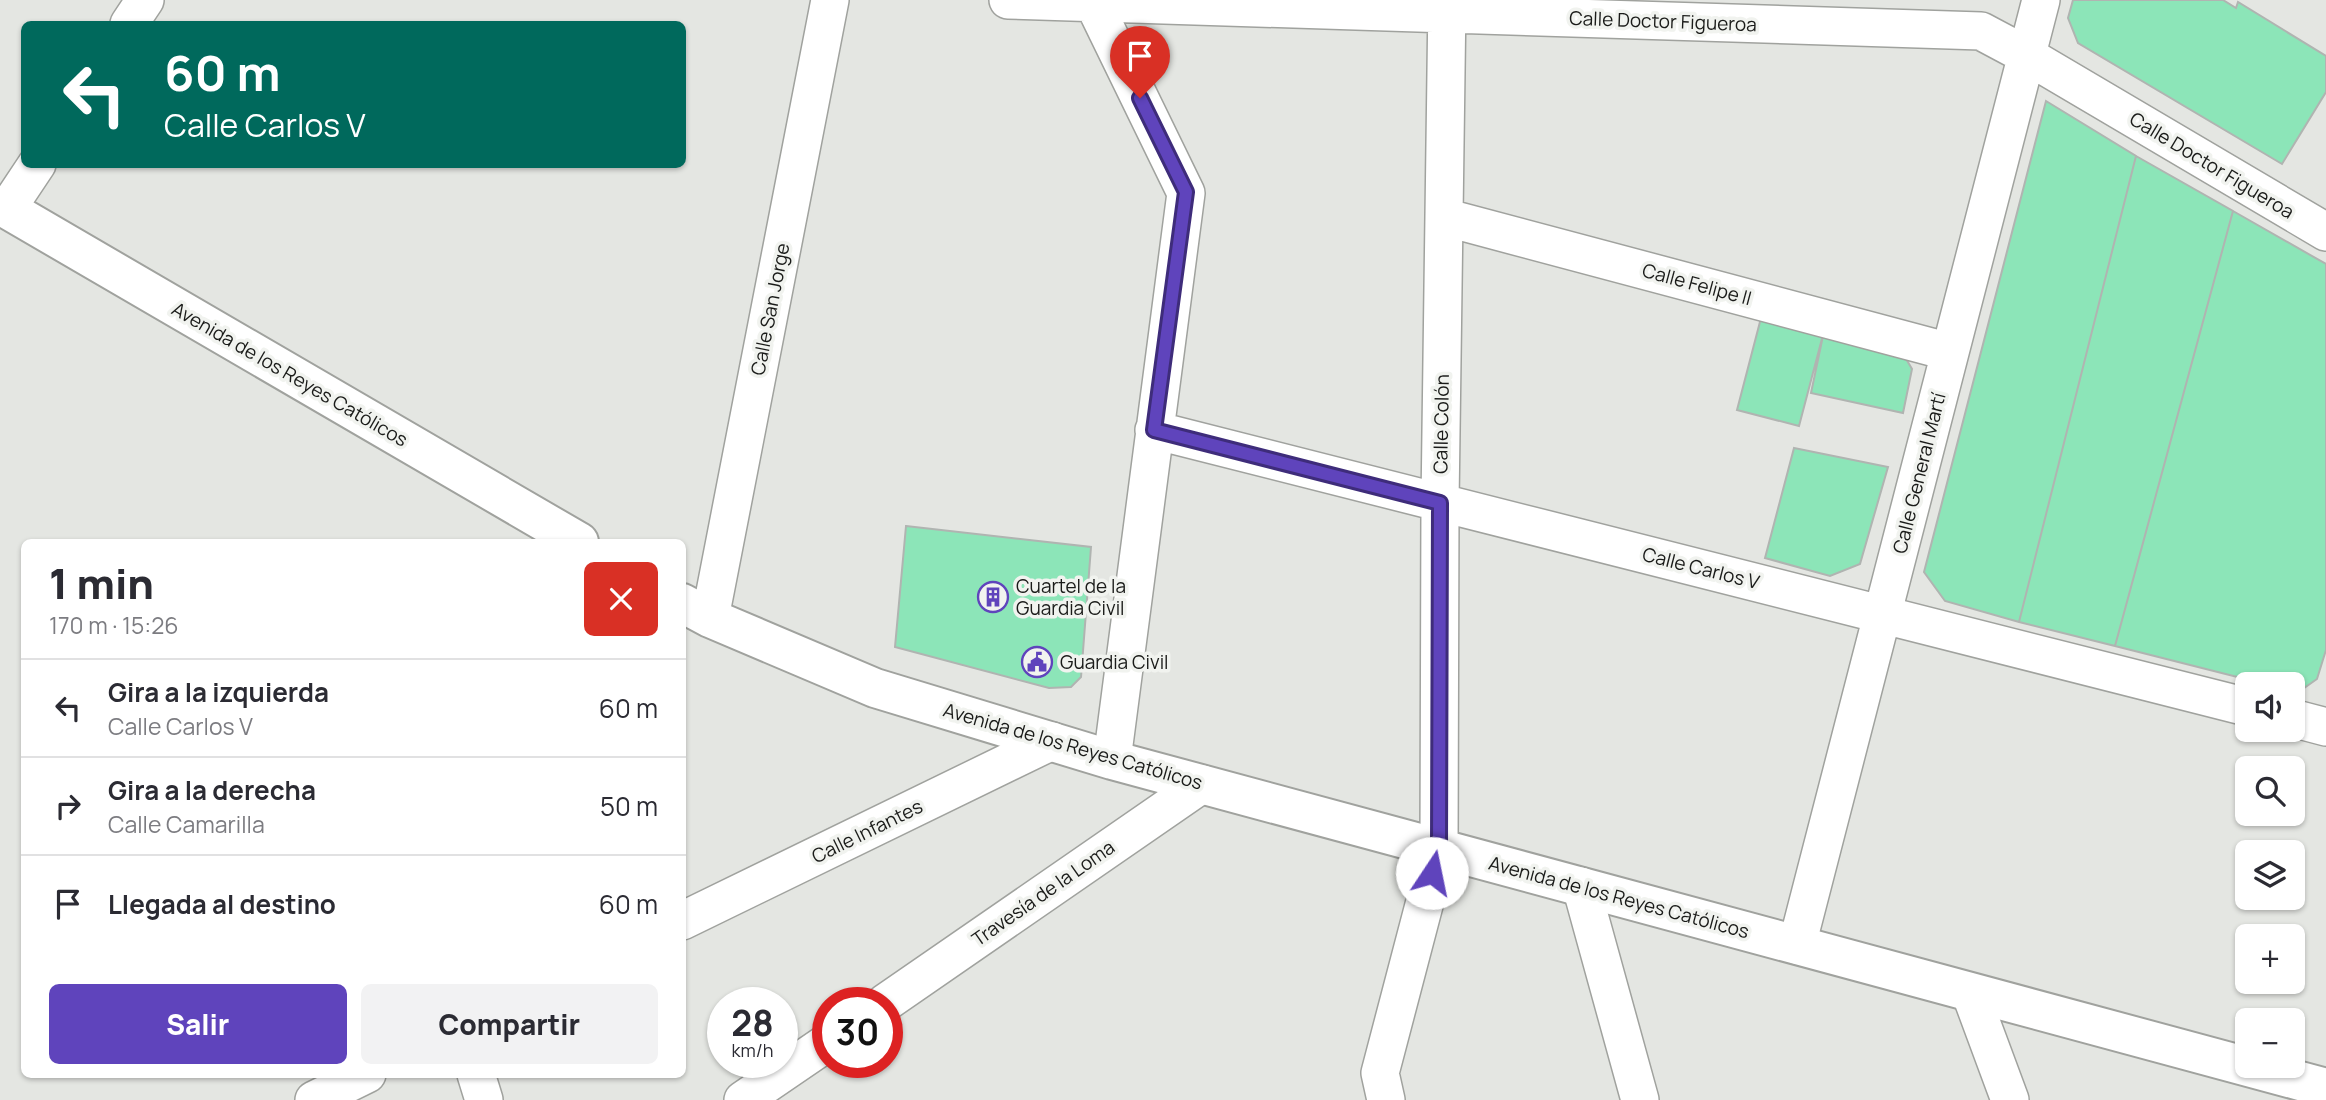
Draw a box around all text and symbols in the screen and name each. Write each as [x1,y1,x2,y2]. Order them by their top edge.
street label: Calle Doctor Figueroa [1569,5,1757,37]
pin [1110,26,1170,98]
icon: arrive [1121,37,1159,75]
text: 60 m [164,39,281,106]
icon: left [49,49,140,140]
text: Calle Carlos V [164,103,366,147]
street label: Calle Doctor Figueroa [2125,106,2299,224]
street label: Calle San Jorge [744,241,796,377]
street label: Calle Felipe II [1639,257,1755,311]
street label: Avenida de los Reyes Católicos [167,296,413,452]
street label: Calle Colón [1427,374,1455,474]
street label: Calle General Martí [1886,390,1952,556]
street label: Calle Carlos V [1640,541,1763,595]
text: 1 min [49,554,154,612]
button: close [584,562,658,636]
place label: Cuartel de la Guardia Civil [1016,573,1126,621]
building icon: Cuartel de la Guardia Civil [976,580,1010,614]
text: 170 m · 15:26 [49,609,179,641]
public building icon: Guardia Civil [1020,645,1054,679]
place label: Guardia Civil [1060,649,1169,675]
map controls [2235,672,2305,1078]
button: sound [2235,672,2305,742]
text: Gira a la izquierda [108,674,329,710]
icon: left [49,689,87,727]
text: 60 m [599,690,658,726]
street label: Avenida de los Reyes Católicos [940,697,1206,796]
text: Calle Carlos V [108,710,253,742]
button: search [2235,756,2305,826]
text: Gira a la derecha [108,772,316,808]
icon: right [49,787,87,825]
text: 50 m [600,788,658,824]
street label: Calle Infantes [807,793,927,869]
text: Calle Camarilla [108,808,265,840]
street label: Travesía de la Loma [966,834,1120,952]
position arrow [1395,836,1469,910]
button: layers [2235,840,2305,910]
street label: Avenida de los Reyes Católicos [1486,850,1752,944]
icon: arrive [49,885,87,923]
text: Llegada al destino [108,886,336,922]
text: 60 m [599,886,658,922]
button: + [2235,924,2305,994]
button: Salir [49,984,347,1064]
button: Compartir [361,984,658,1064]
speed limit sign: 30 [812,987,903,1078]
text: 28 [731,999,774,1047]
button: − [2235,1008,2305,1078]
text: km/h [732,1038,773,1062]

